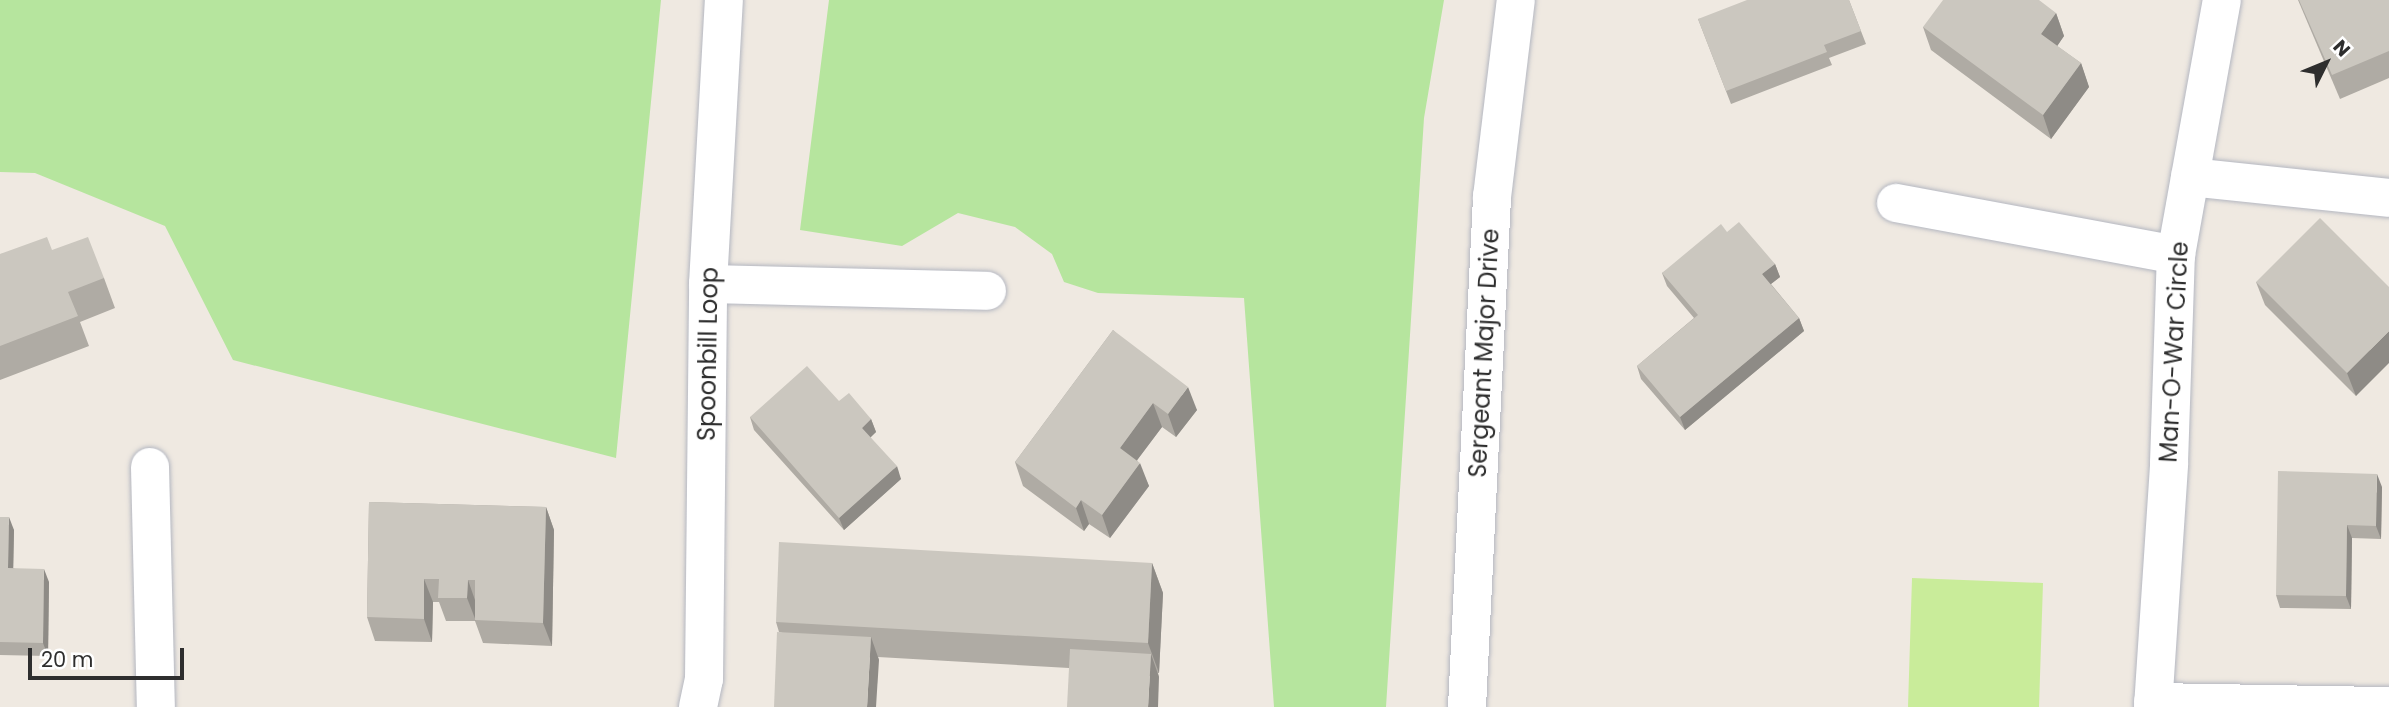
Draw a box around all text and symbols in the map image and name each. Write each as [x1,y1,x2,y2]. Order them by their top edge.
north arrow [2291,28,2361,98]
text: N [2327,34,2356,63]
street label: Sergeant Major Drive [1463,228,1505,478]
street label: Man-O-War Circle [2154,241,2194,463]
street label: Spoonbill Loop [692,267,724,441]
scale bar [32,634,187,678]
text: 20 m [41,645,94,674]

